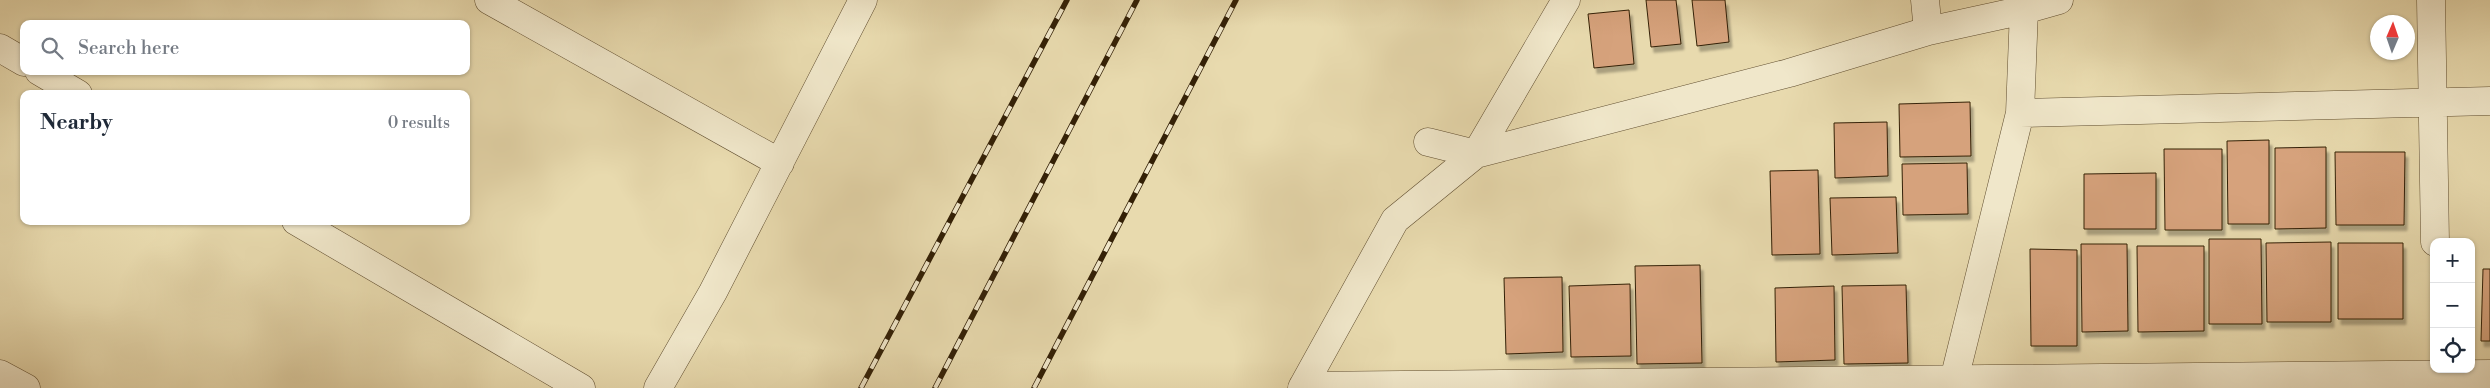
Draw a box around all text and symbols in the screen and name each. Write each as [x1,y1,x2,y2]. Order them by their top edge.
north arrow [2370,15,2415,60]
search box [20,20,470,75]
icon: search [38,34,66,62]
text: Search here [78,36,179,60]
text: Nearby [40,110,113,136]
text: 0 results [388,113,450,133]
map controls [2430,238,2475,373]
button: + [2430,238,2475,283]
button: − [2430,283,2475,328]
button: locate [2430,328,2475,373]

